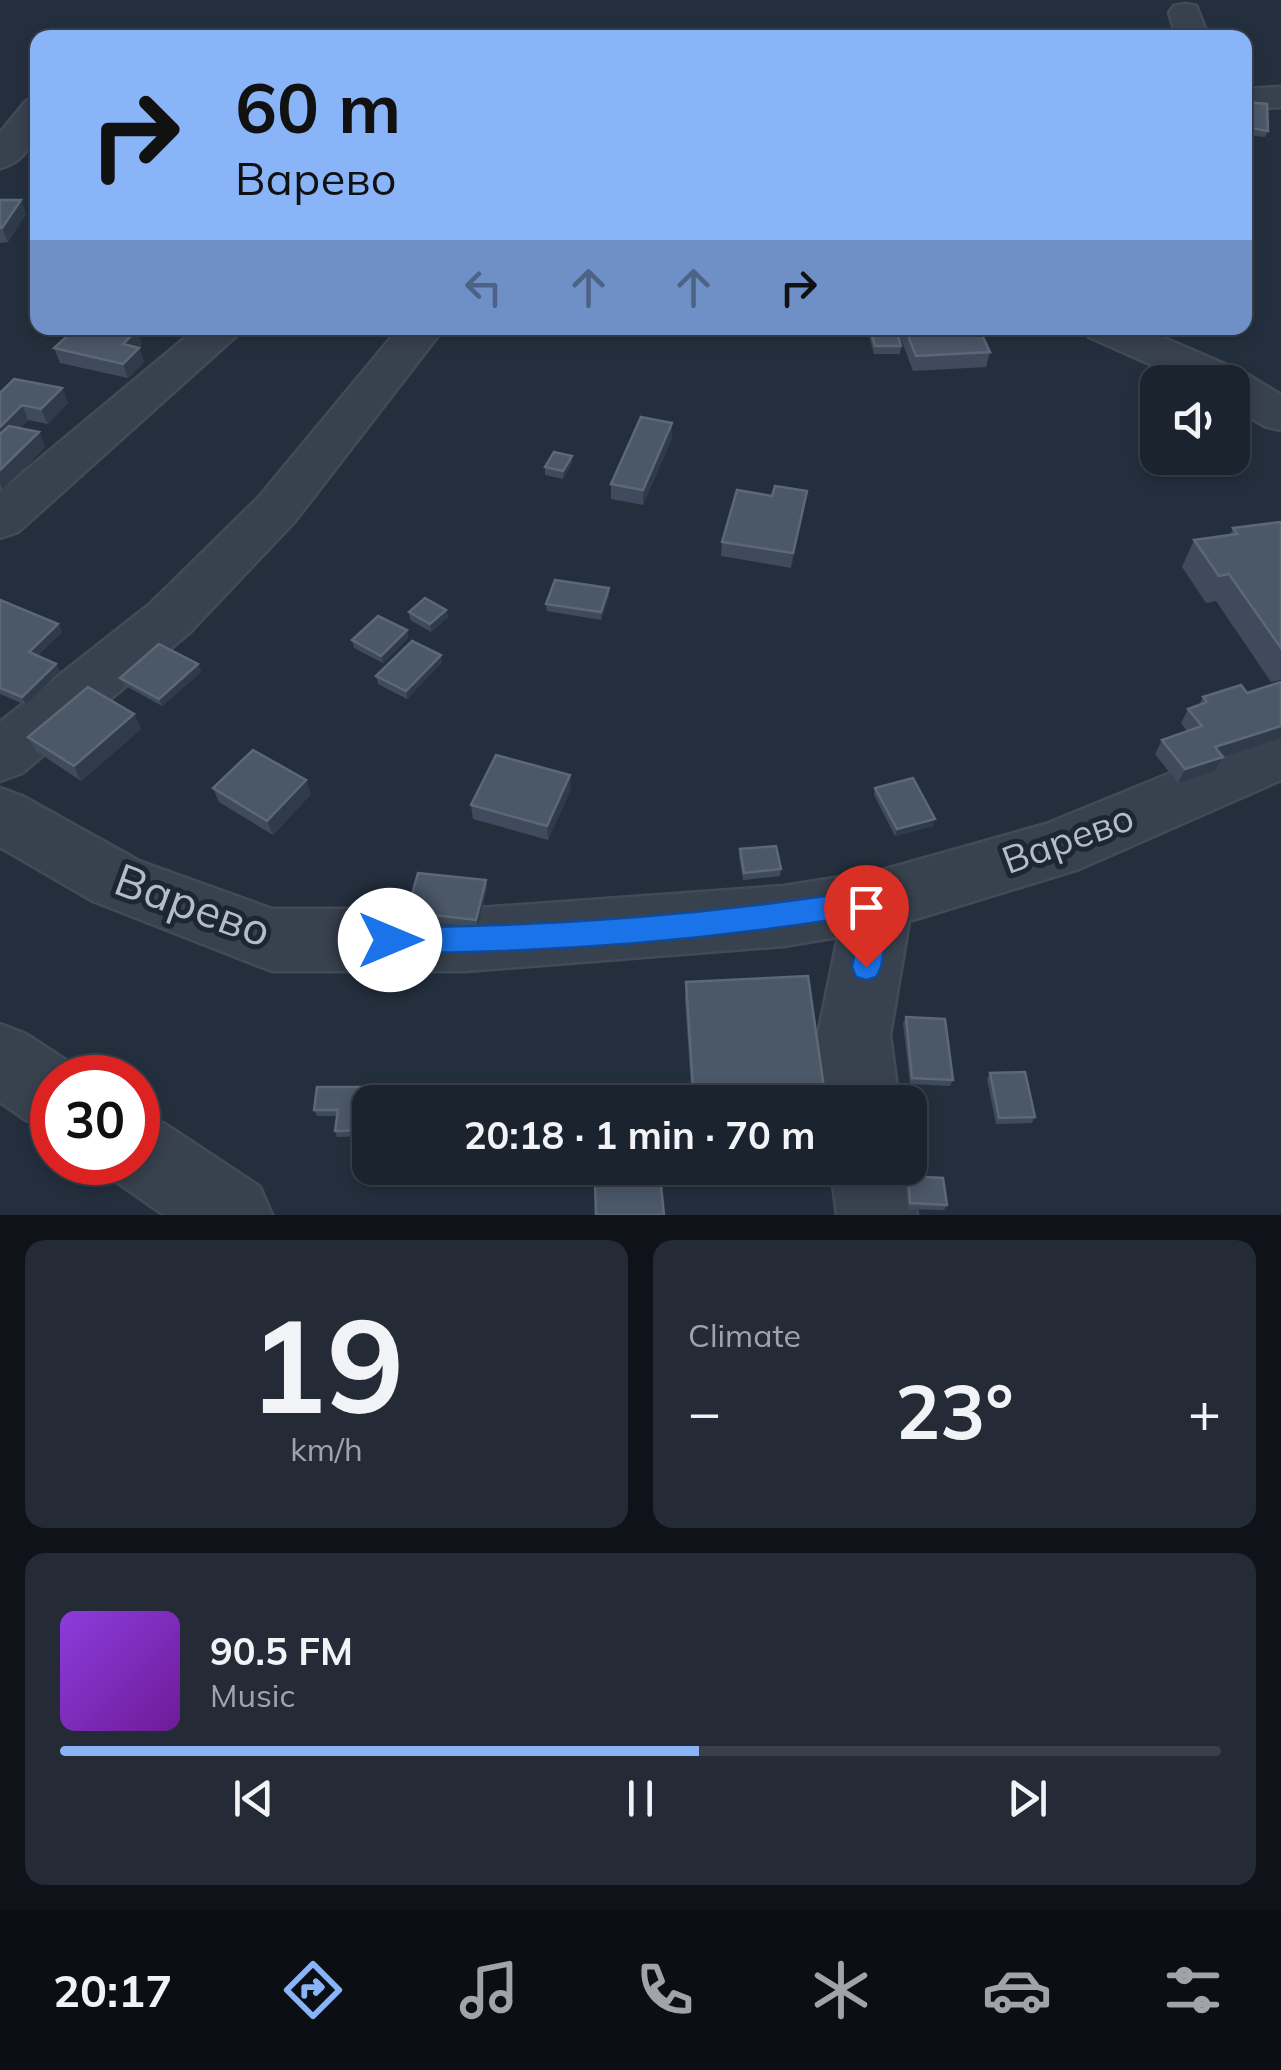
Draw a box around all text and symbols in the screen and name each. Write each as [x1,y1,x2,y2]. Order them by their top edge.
text: 60 m [235,63,401,151]
icon: right [70,70,200,200]
text: Варево [235,150,397,206]
icon: left [456,260,511,315]
icon: ahead [561,260,616,315]
icon: ahead [666,260,721,315]
icon: right [771,260,826,315]
map controls [1140,365,1250,475]
button: sound [1140,365,1250,475]
street label: Варево [995,792,1140,884]
street label: Варево [108,850,279,958]
pin [824,865,909,968]
icon: arrive [839,880,894,935]
position arrow [338,888,442,992]
speed limit sign: 30 [30,1055,160,1185]
text: 20:18 · 1 min · 70 m [464,1111,815,1159]
text: 19 [248,1282,405,1446]
text: Climate [688,1315,801,1355]
text: 23° [895,1364,1014,1458]
text: − [688,1377,721,1446]
text: + [1188,1377,1221,1446]
text: km/h [290,1429,363,1469]
text: 90.5 FM [210,1627,353,1675]
text: Music [210,1675,295,1715]
icon: previous [226,1771,281,1826]
icon: pause [613,1771,668,1826]
icon: next [1000,1771,1055,1826]
icon: directions [278,1955,348,2025]
icon: music [454,1955,524,2025]
icon: phone [630,1955,700,2025]
icon: climate [806,1955,876,2025]
icon: car [982,1955,1052,2025]
icon: filters [1158,1955,1228,2025]
text: 20:17 [53,1962,172,2018]

